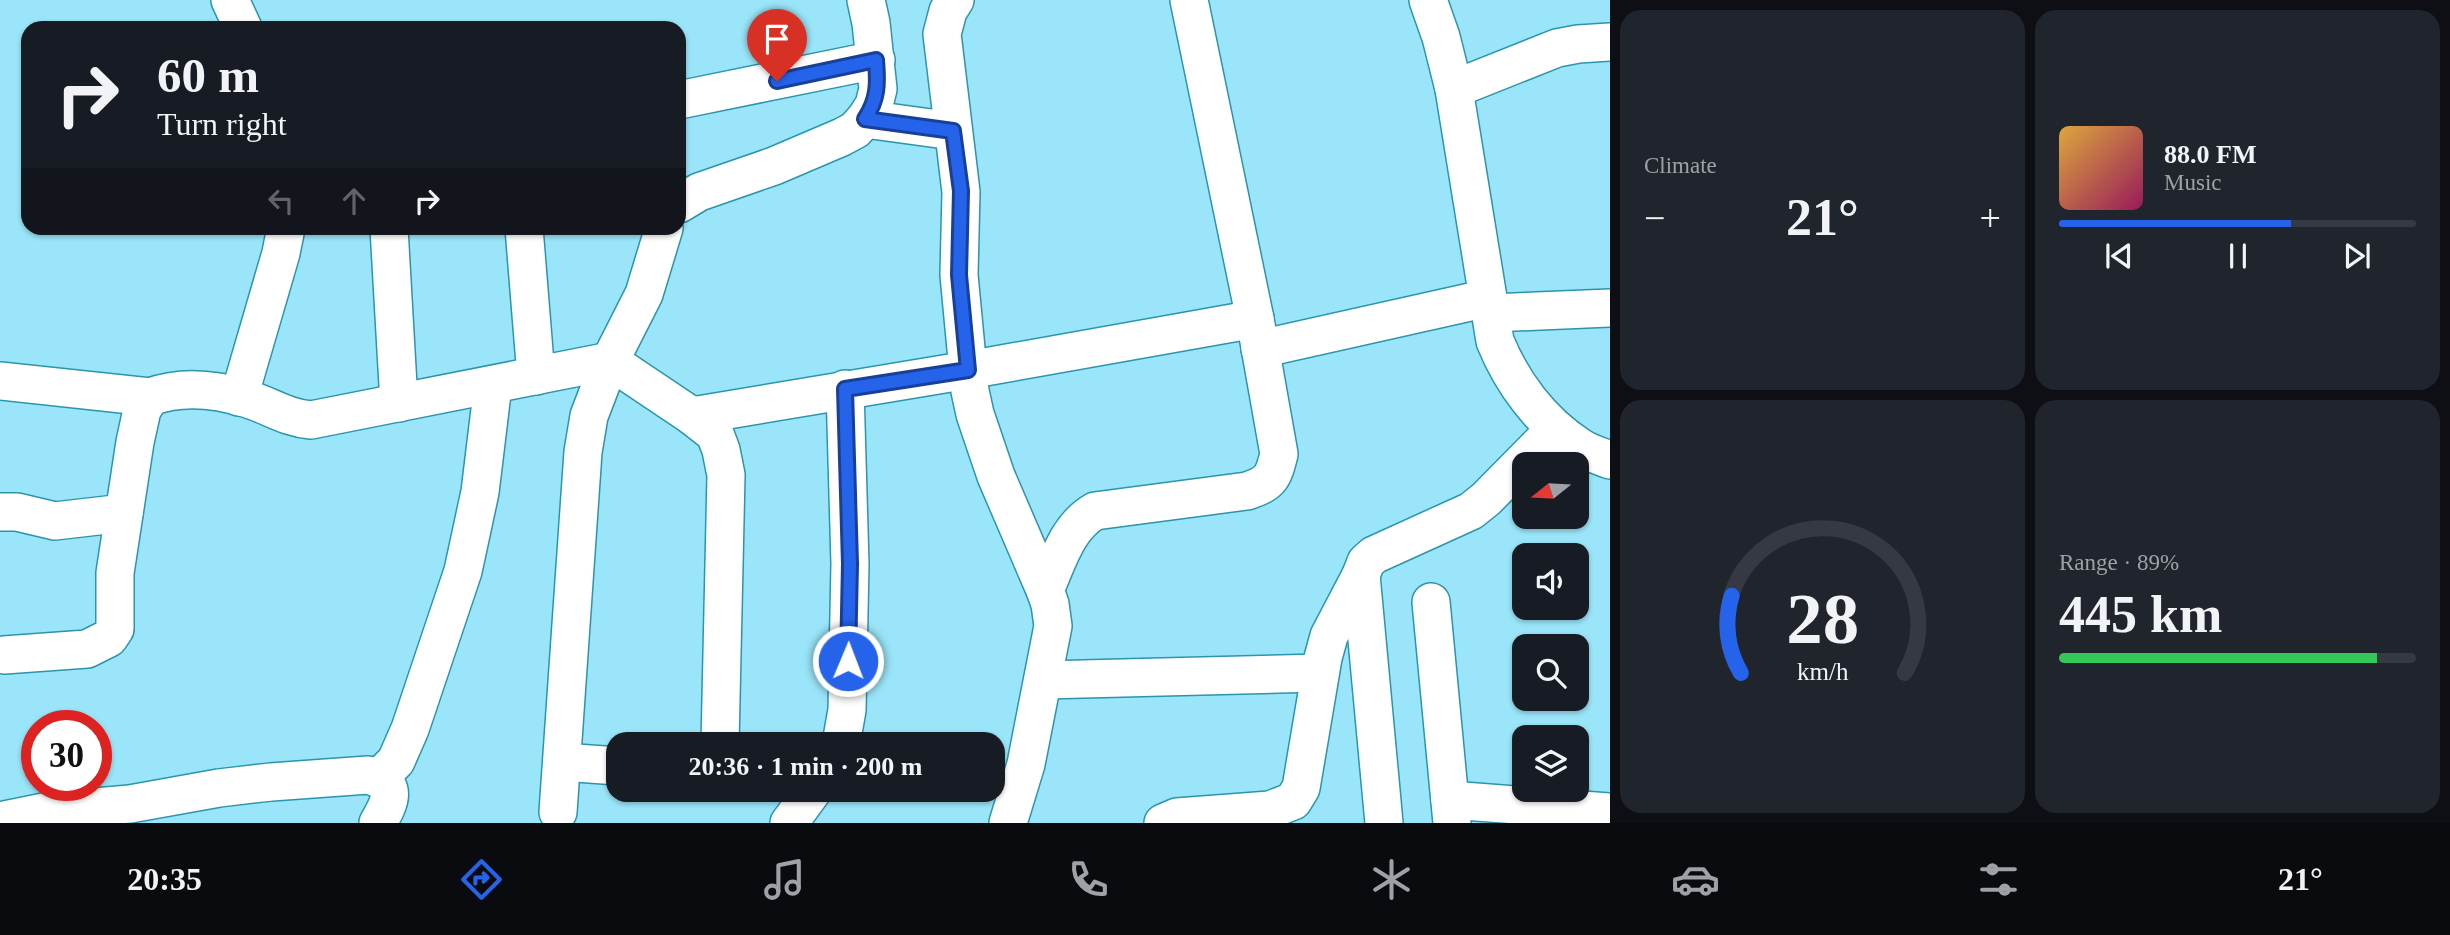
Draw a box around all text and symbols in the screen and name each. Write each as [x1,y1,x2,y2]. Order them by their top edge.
pin [747,9,807,81]
icon: arrive [758,20,796,58]
text: 60 m [157,48,259,103]
icon: right [42,49,133,140]
text: Turn right [157,106,287,142]
text: 88.0 FM [2164,140,2256,169]
text: Climate [1644,153,1717,178]
text: Music [2164,170,2222,195]
icon: left [262,182,300,220]
icon: ahead [335,182,373,220]
icon: right [408,182,446,220]
text: 21° [1786,189,1859,246]
text: − [1644,197,1665,239]
text: + [1980,197,2001,239]
icon: previous [2100,237,2138,275]
icon: pause [2219,237,2257,275]
icon: next [2338,237,2376,275]
north arrow [1512,452,1589,528]
map controls [1512,452,1589,802]
button: sound [1512,543,1589,620]
text: Range · 89% [2059,550,2179,575]
text: 28 [1786,578,1859,659]
text: 445 km [2059,586,2222,643]
position arrow [811,624,885,698]
button: search [1512,634,1589,711]
text: km/h [1797,657,1849,684]
speed limit sign: 30 [21,710,112,801]
button: layers [1512,725,1589,802]
text: 20:36 · 1 min · 200 m [689,752,923,781]
icon: directions [457,855,506,904]
icon: music [760,855,809,904]
icon: phone [1064,855,1113,904]
icon: climate [1367,855,1416,904]
icon: car [1671,855,1720,904]
icon: filters [1974,855,2023,904]
text: 20:35 [127,861,202,897]
text: 21° [2278,861,2323,897]

